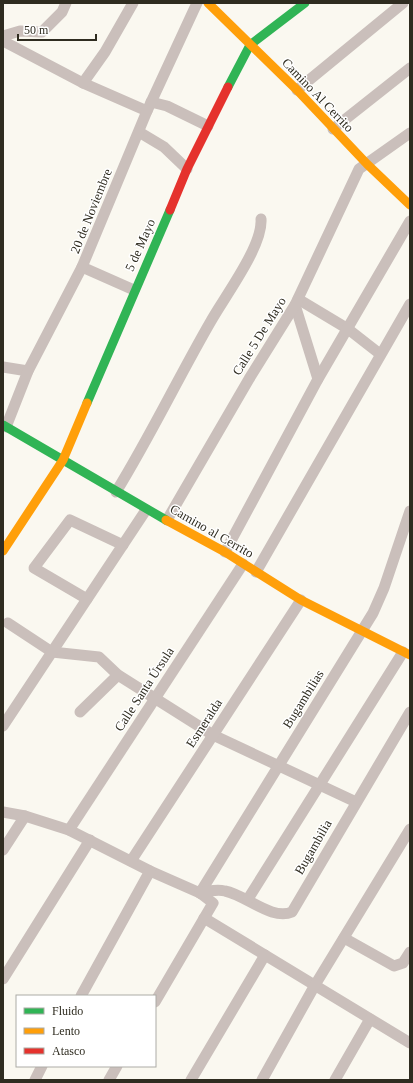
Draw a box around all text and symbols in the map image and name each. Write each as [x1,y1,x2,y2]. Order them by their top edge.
scale bar [18,16,96,42]
text: 50 m [24,23,49,37]
street label: Camino Al Cerrito [279,55,357,135]
street label: 20 de Noviembre [67,166,115,256]
street label: 5 de Mayo [122,217,158,273]
street label: Calle 5 De Mayo [229,294,289,378]
street label: Camino al Cerrito [168,501,256,561]
street label: Calle Santa Úrsula [111,644,177,734]
street label: Bugambilias [279,667,327,731]
street label: Esmeralda [183,696,225,750]
street label: Bugambilia [291,817,335,877]
legend [16,995,156,1067]
text: Fluido [52,1004,83,1018]
text: Lento [52,1024,80,1038]
text: Atasco [52,1044,85,1058]

